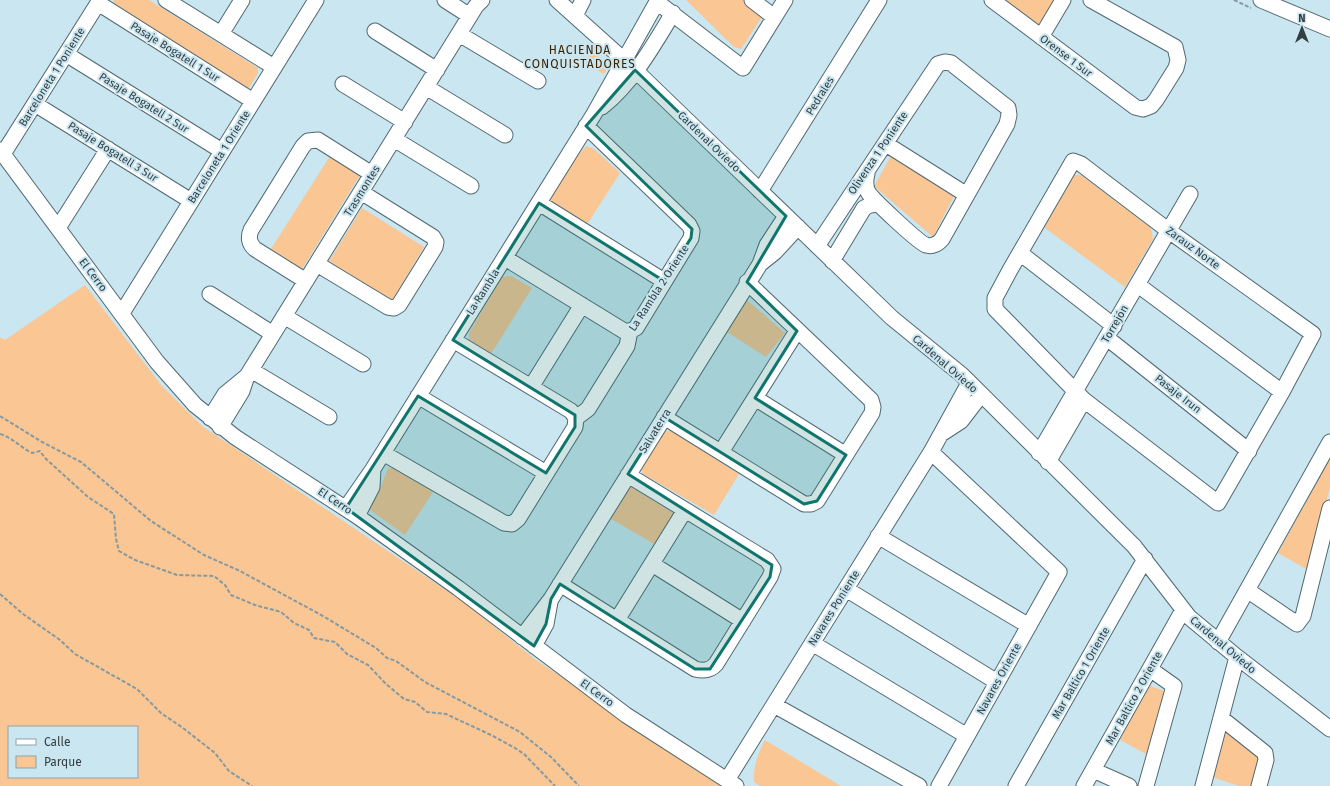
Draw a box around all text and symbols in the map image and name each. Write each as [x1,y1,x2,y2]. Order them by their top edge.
north arrow [1282,8,1322,48]
text: N [1298,12,1306,25]
street label: Pasaje Bogatell 1 Sur [128,19,223,85]
street label: Barceloneta 1 Poniente [16,25,88,129]
street label: Orense 1 Sur [1037,32,1095,80]
district label: HACIENDA CONQUISTADORES [524,43,636,71]
street label: Pasaje Bogatell 2 Sur [97,70,192,136]
street label: Pedrales [803,74,837,118]
street label: Barceloneta 1 Oriente [185,108,253,206]
street label: Cardenal Oviedo [675,109,743,175]
street label: Olivenza 1 Poniente [845,109,911,197]
street label: Pasaje Bogatell 3 Sur [66,119,161,185]
street label: Trasmontes [341,163,383,219]
street label: Zarauz Norte [1163,224,1223,272]
street label: La Rambla 2 Oriente [626,242,692,334]
street label: El Cerro [76,256,110,294]
street label: La Rambla [464,267,502,317]
street label: Torrejón [1099,303,1131,345]
street label: Cardenal Oviedo [910,332,980,396]
street label: Pasaje Irun [1152,372,1204,416]
street label: Salvaterra [636,406,674,456]
street label: El Cerro [315,485,355,517]
street label: Navares Poniente [805,568,863,648]
street label: Cardenal Oviedo [1187,614,1259,676]
street label: Mar Baltico 1 Oriente [1049,625,1113,721]
street label: Navares Oriente [974,641,1024,717]
street label: Mar Baltico 2 Oriente [1103,649,1165,747]
street label: El Cerro [578,676,616,710]
legend [8,726,138,778]
text: Calle [44,735,71,749]
text: Parque [44,755,82,769]

